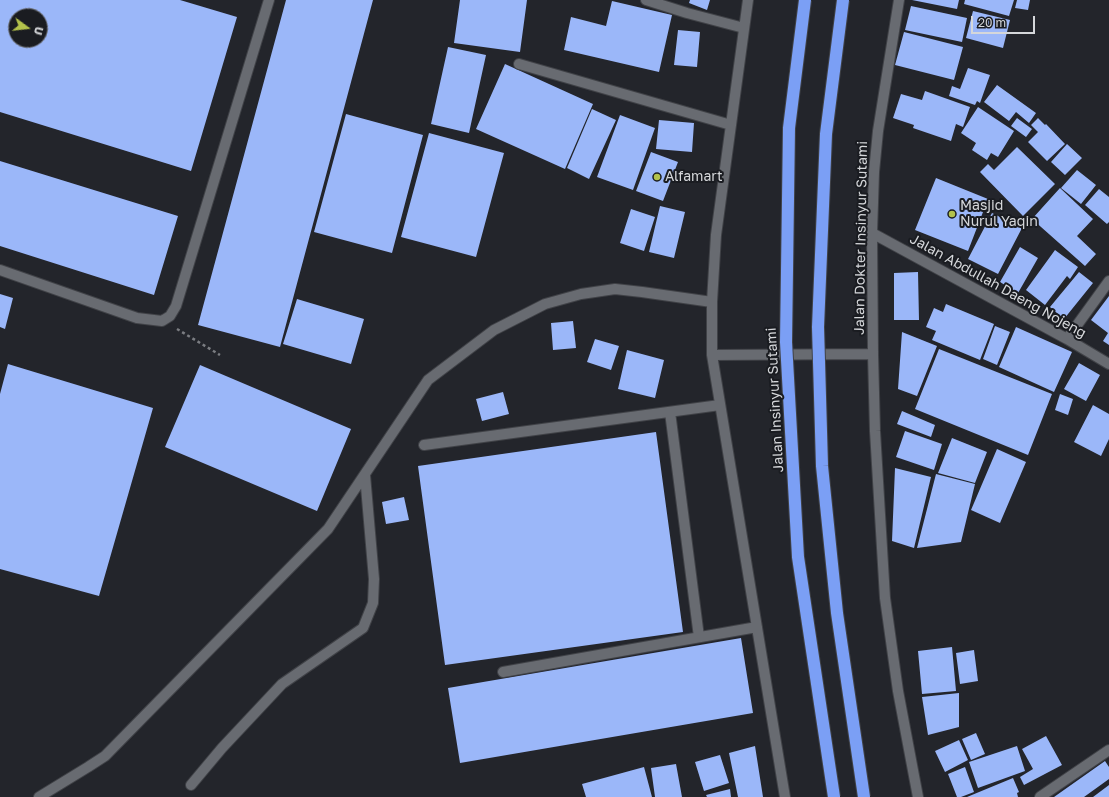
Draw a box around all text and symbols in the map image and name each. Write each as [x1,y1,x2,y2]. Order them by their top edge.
north arrow [8,8,48,48]
scale bar [973,8,1037,34]
text: 20 m [978,15,1006,30]
text: U [32,25,46,37]
street label: Jalan Dokter Insinyur Sutami [851,141,871,335]
place label: Alfamart [665,169,723,185]
marker: Alfamart [652,172,662,182]
place label: Masjid Nurul Yaqin [960,198,1038,230]
marker: Masjid Nurul Yaqin [947,209,957,219]
street label: Jalan Abdullah Daeng Nojeng [907,230,1089,342]
street label: Jalan Insinyur Sutami [763,327,787,473]

